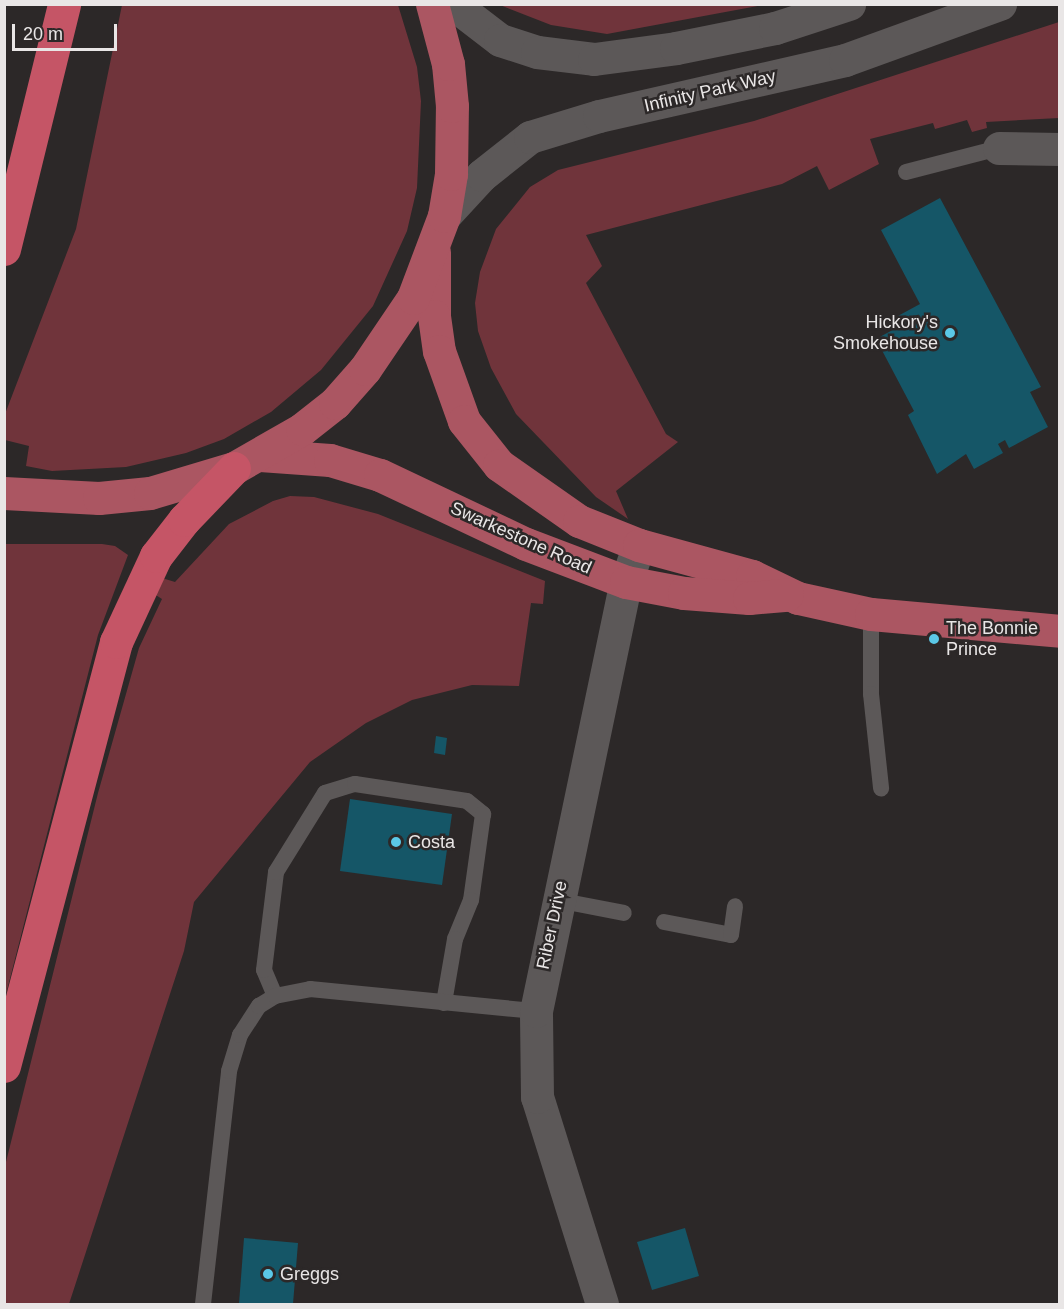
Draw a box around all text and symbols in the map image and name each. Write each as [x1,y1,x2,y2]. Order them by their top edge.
scale bar [15,12,120,50]
text: 20 m [23,24,63,44]
street label: Infinity Park Way [642,65,778,117]
place label: Hickory's Smokehouse [833,312,938,354]
marker: Hickory's Smokehouse [943,326,957,340]
street label: Swarkestone Road [447,497,595,579]
place label: The Bonnie Prince [946,618,1038,660]
marker: The Bonnie Prince [927,632,941,646]
place label: Costa [408,831,455,853]
marker: Costa [389,835,403,849]
street label: Riber Drive [532,879,572,971]
place label: Greggs [280,1263,339,1285]
marker: Greggs [261,1267,275,1281]

